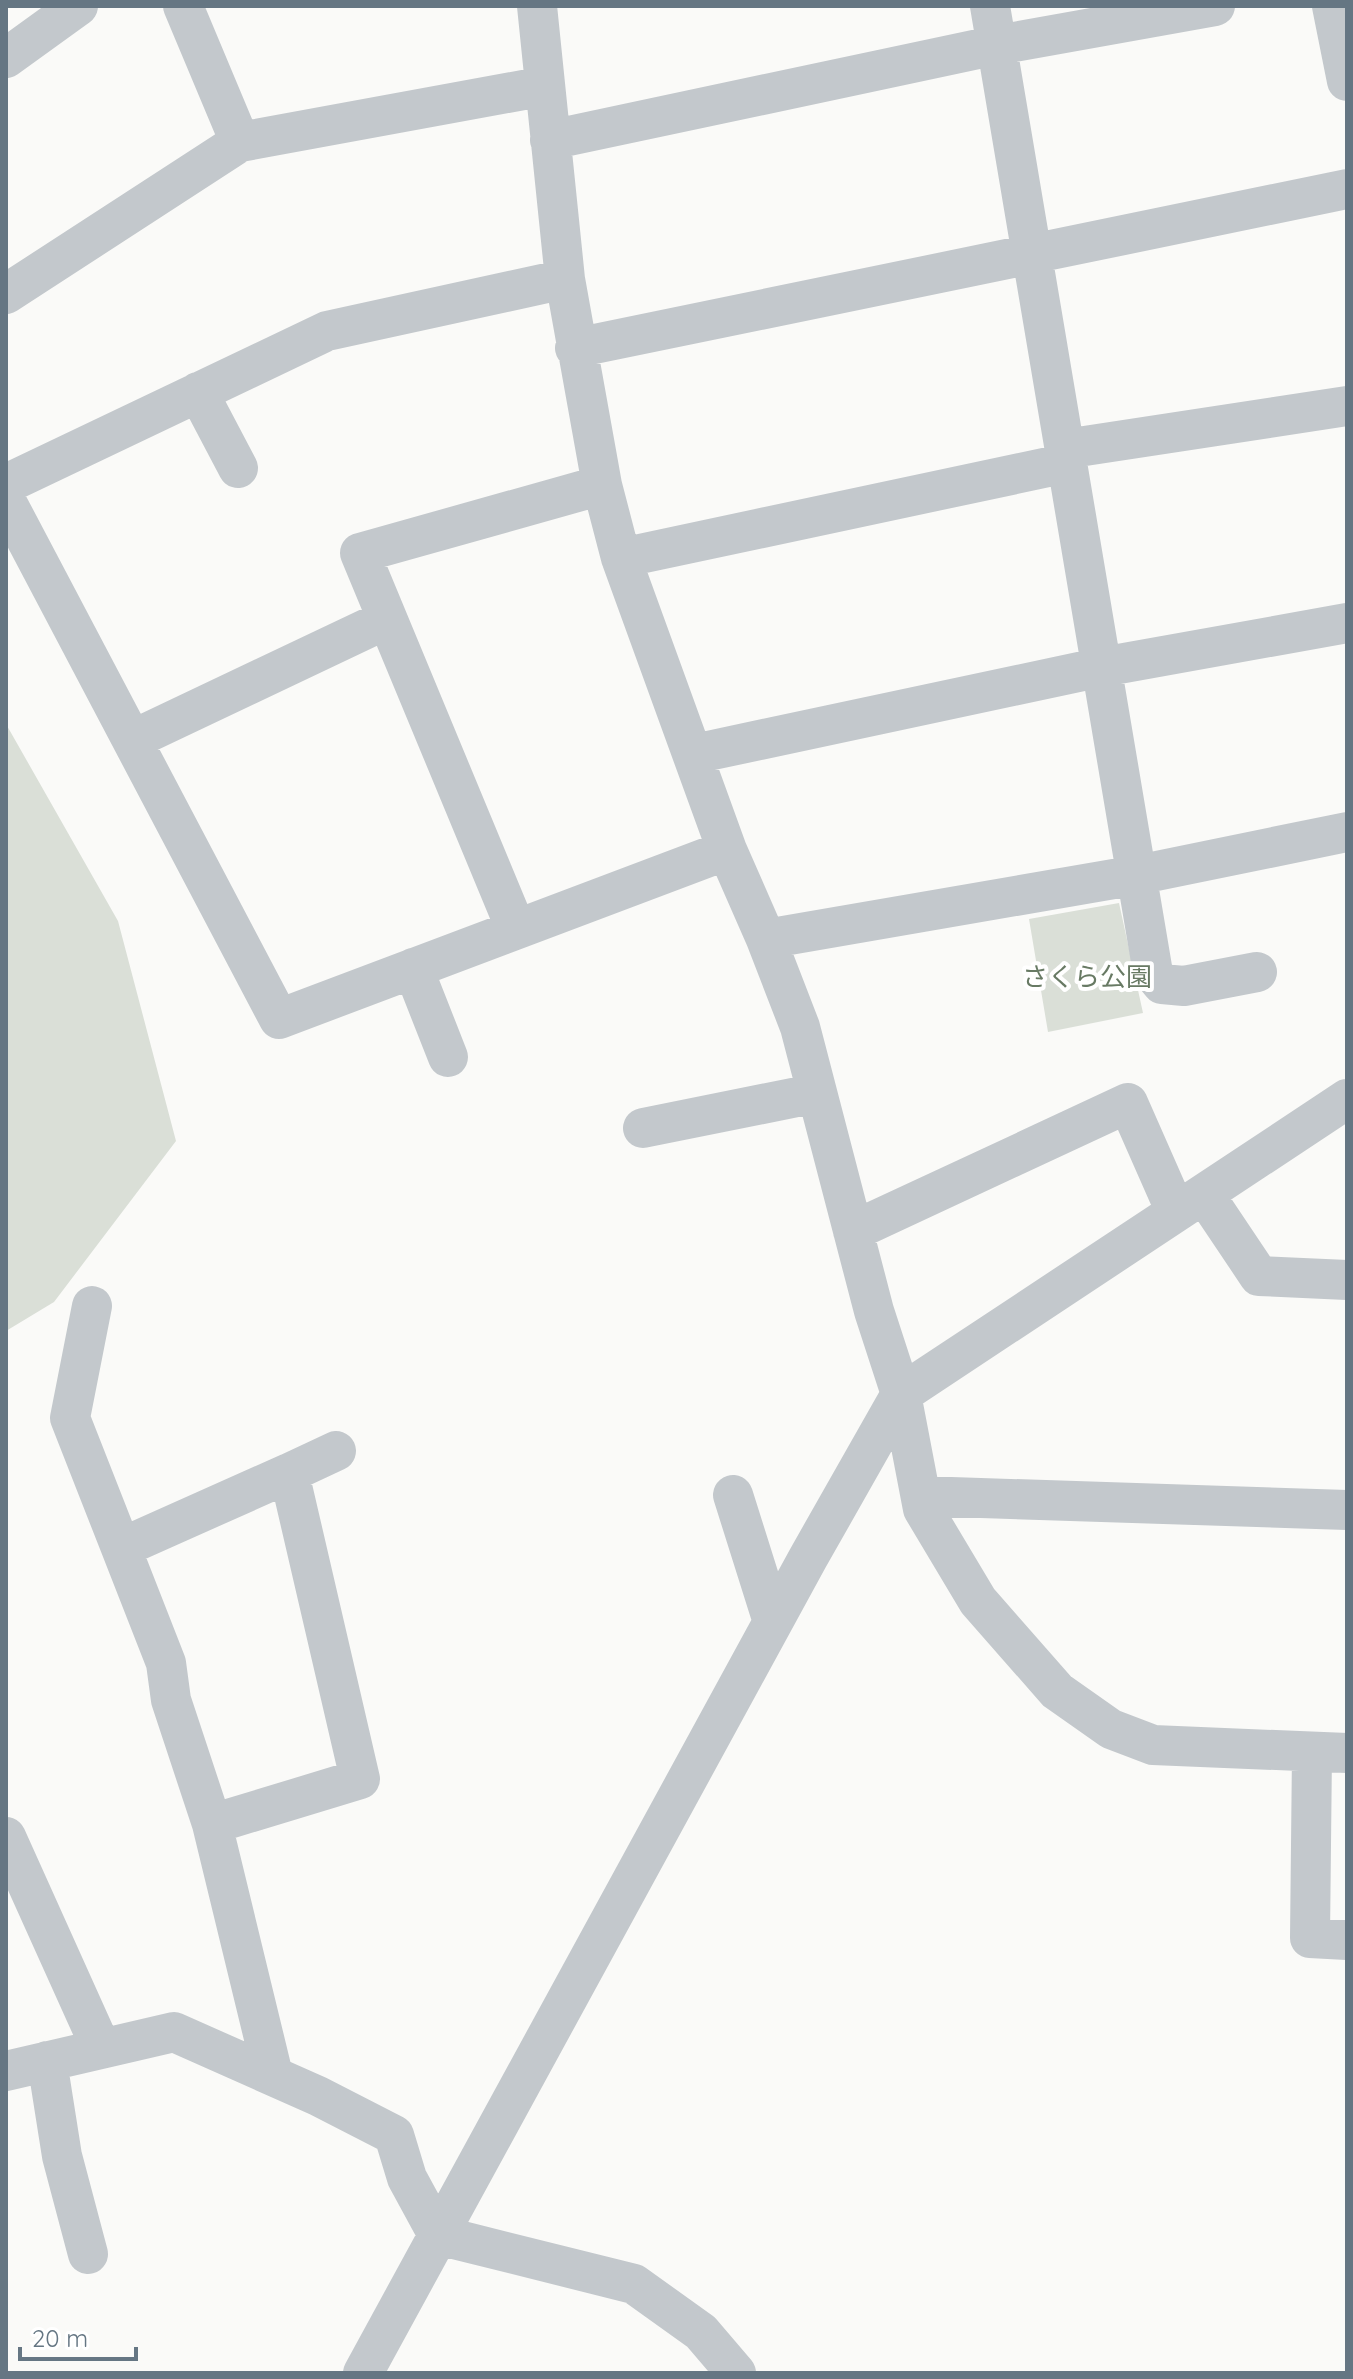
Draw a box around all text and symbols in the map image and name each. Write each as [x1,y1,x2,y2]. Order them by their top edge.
park label: さくら公園 [1022,960,1152,993]
scale bar [20,2311,136,2361]
text: 20 m [32,2323,88,2353]

